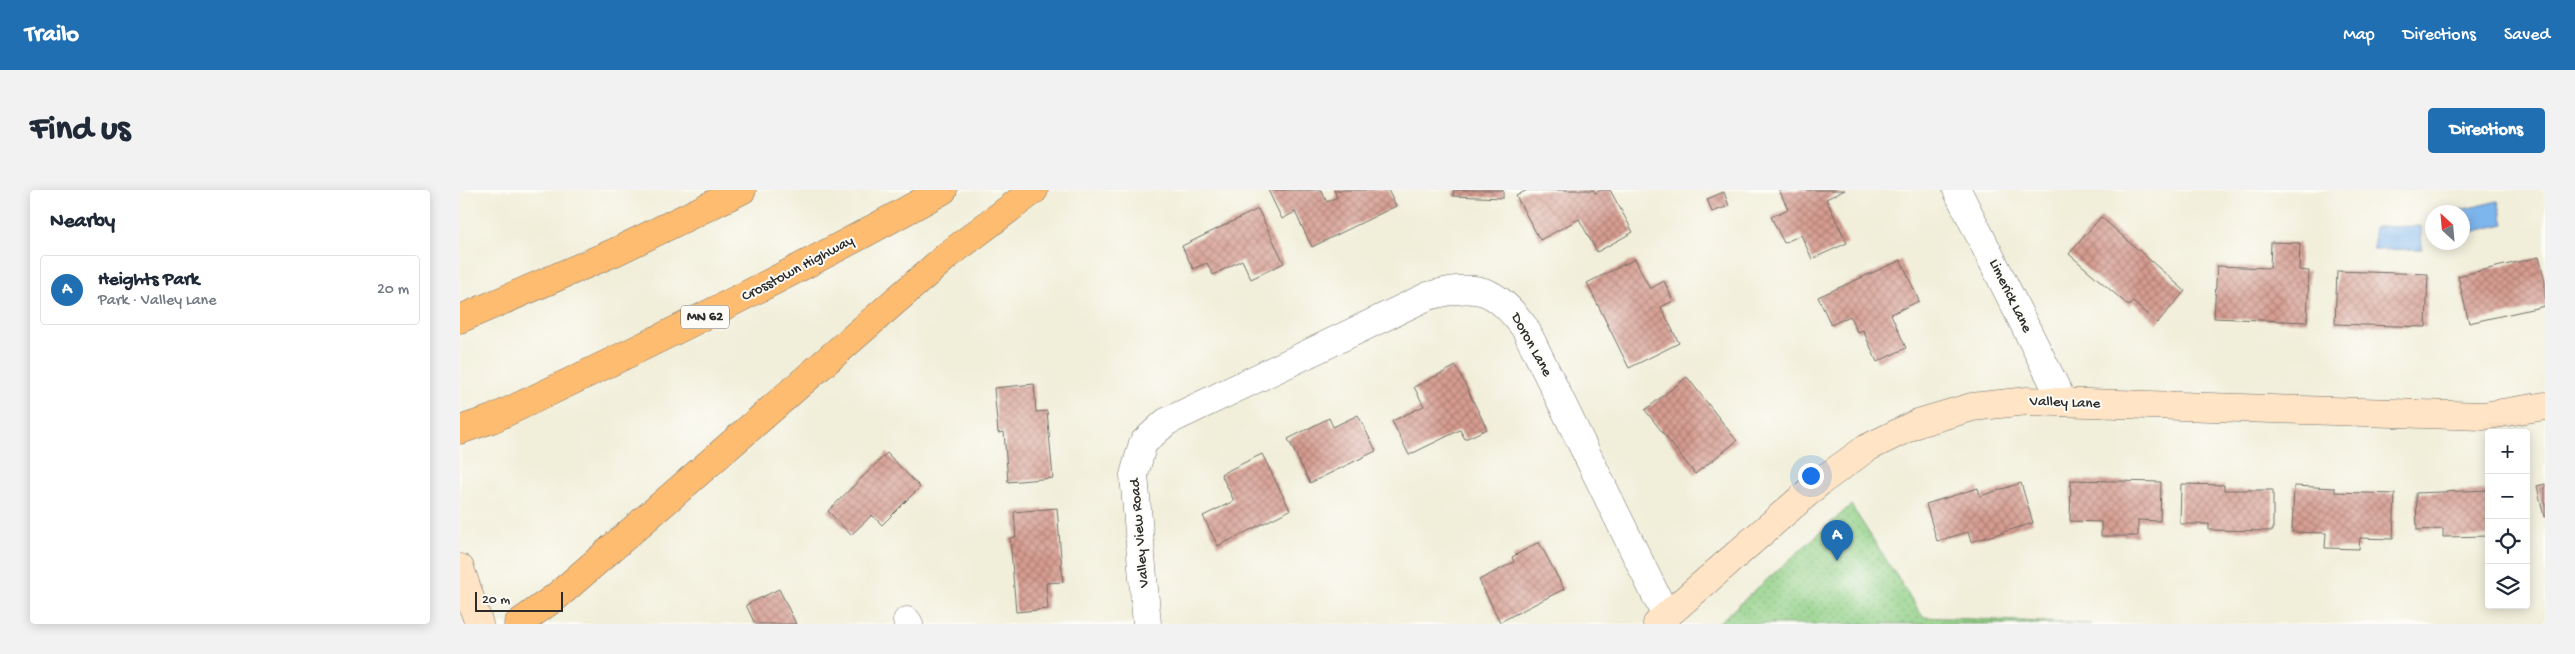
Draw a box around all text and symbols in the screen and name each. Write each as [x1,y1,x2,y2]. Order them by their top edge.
text: Trailo [25,21,79,50]
text: Map [2343,25,2375,46]
text: Directions [2403,25,2476,46]
text: Saved [2504,25,2550,46]
button: Directions [2428,108,2545,153]
text: Find us [30,110,130,151]
north arrow [2425,205,2470,250]
text: Nearby [50,210,115,235]
street label: Crosstown Highway [739,232,858,306]
street label: Limerick Lane [1984,256,2036,336]
text: Heights Park [98,269,199,292]
text: A [62,281,72,300]
text: 20 m [377,281,409,300]
text: Park · Valley Lane [98,292,216,311]
road number: MN 62 [681,305,729,328]
street label: Doron Lane [1506,309,1556,380]
street label: Valley Lane [2028,393,2101,413]
map controls [2485,429,2530,609]
button: + [2485,429,2530,474]
your location [1798,463,1824,489]
button: − [2485,474,2530,519]
street label: Valley View Road [1126,477,1154,589]
button: locate [2485,519,2530,564]
pin: A [1821,520,1853,561]
button: layers [2485,564,2530,609]
scale bar [475,589,562,612]
text: 20 m [482,592,510,609]

